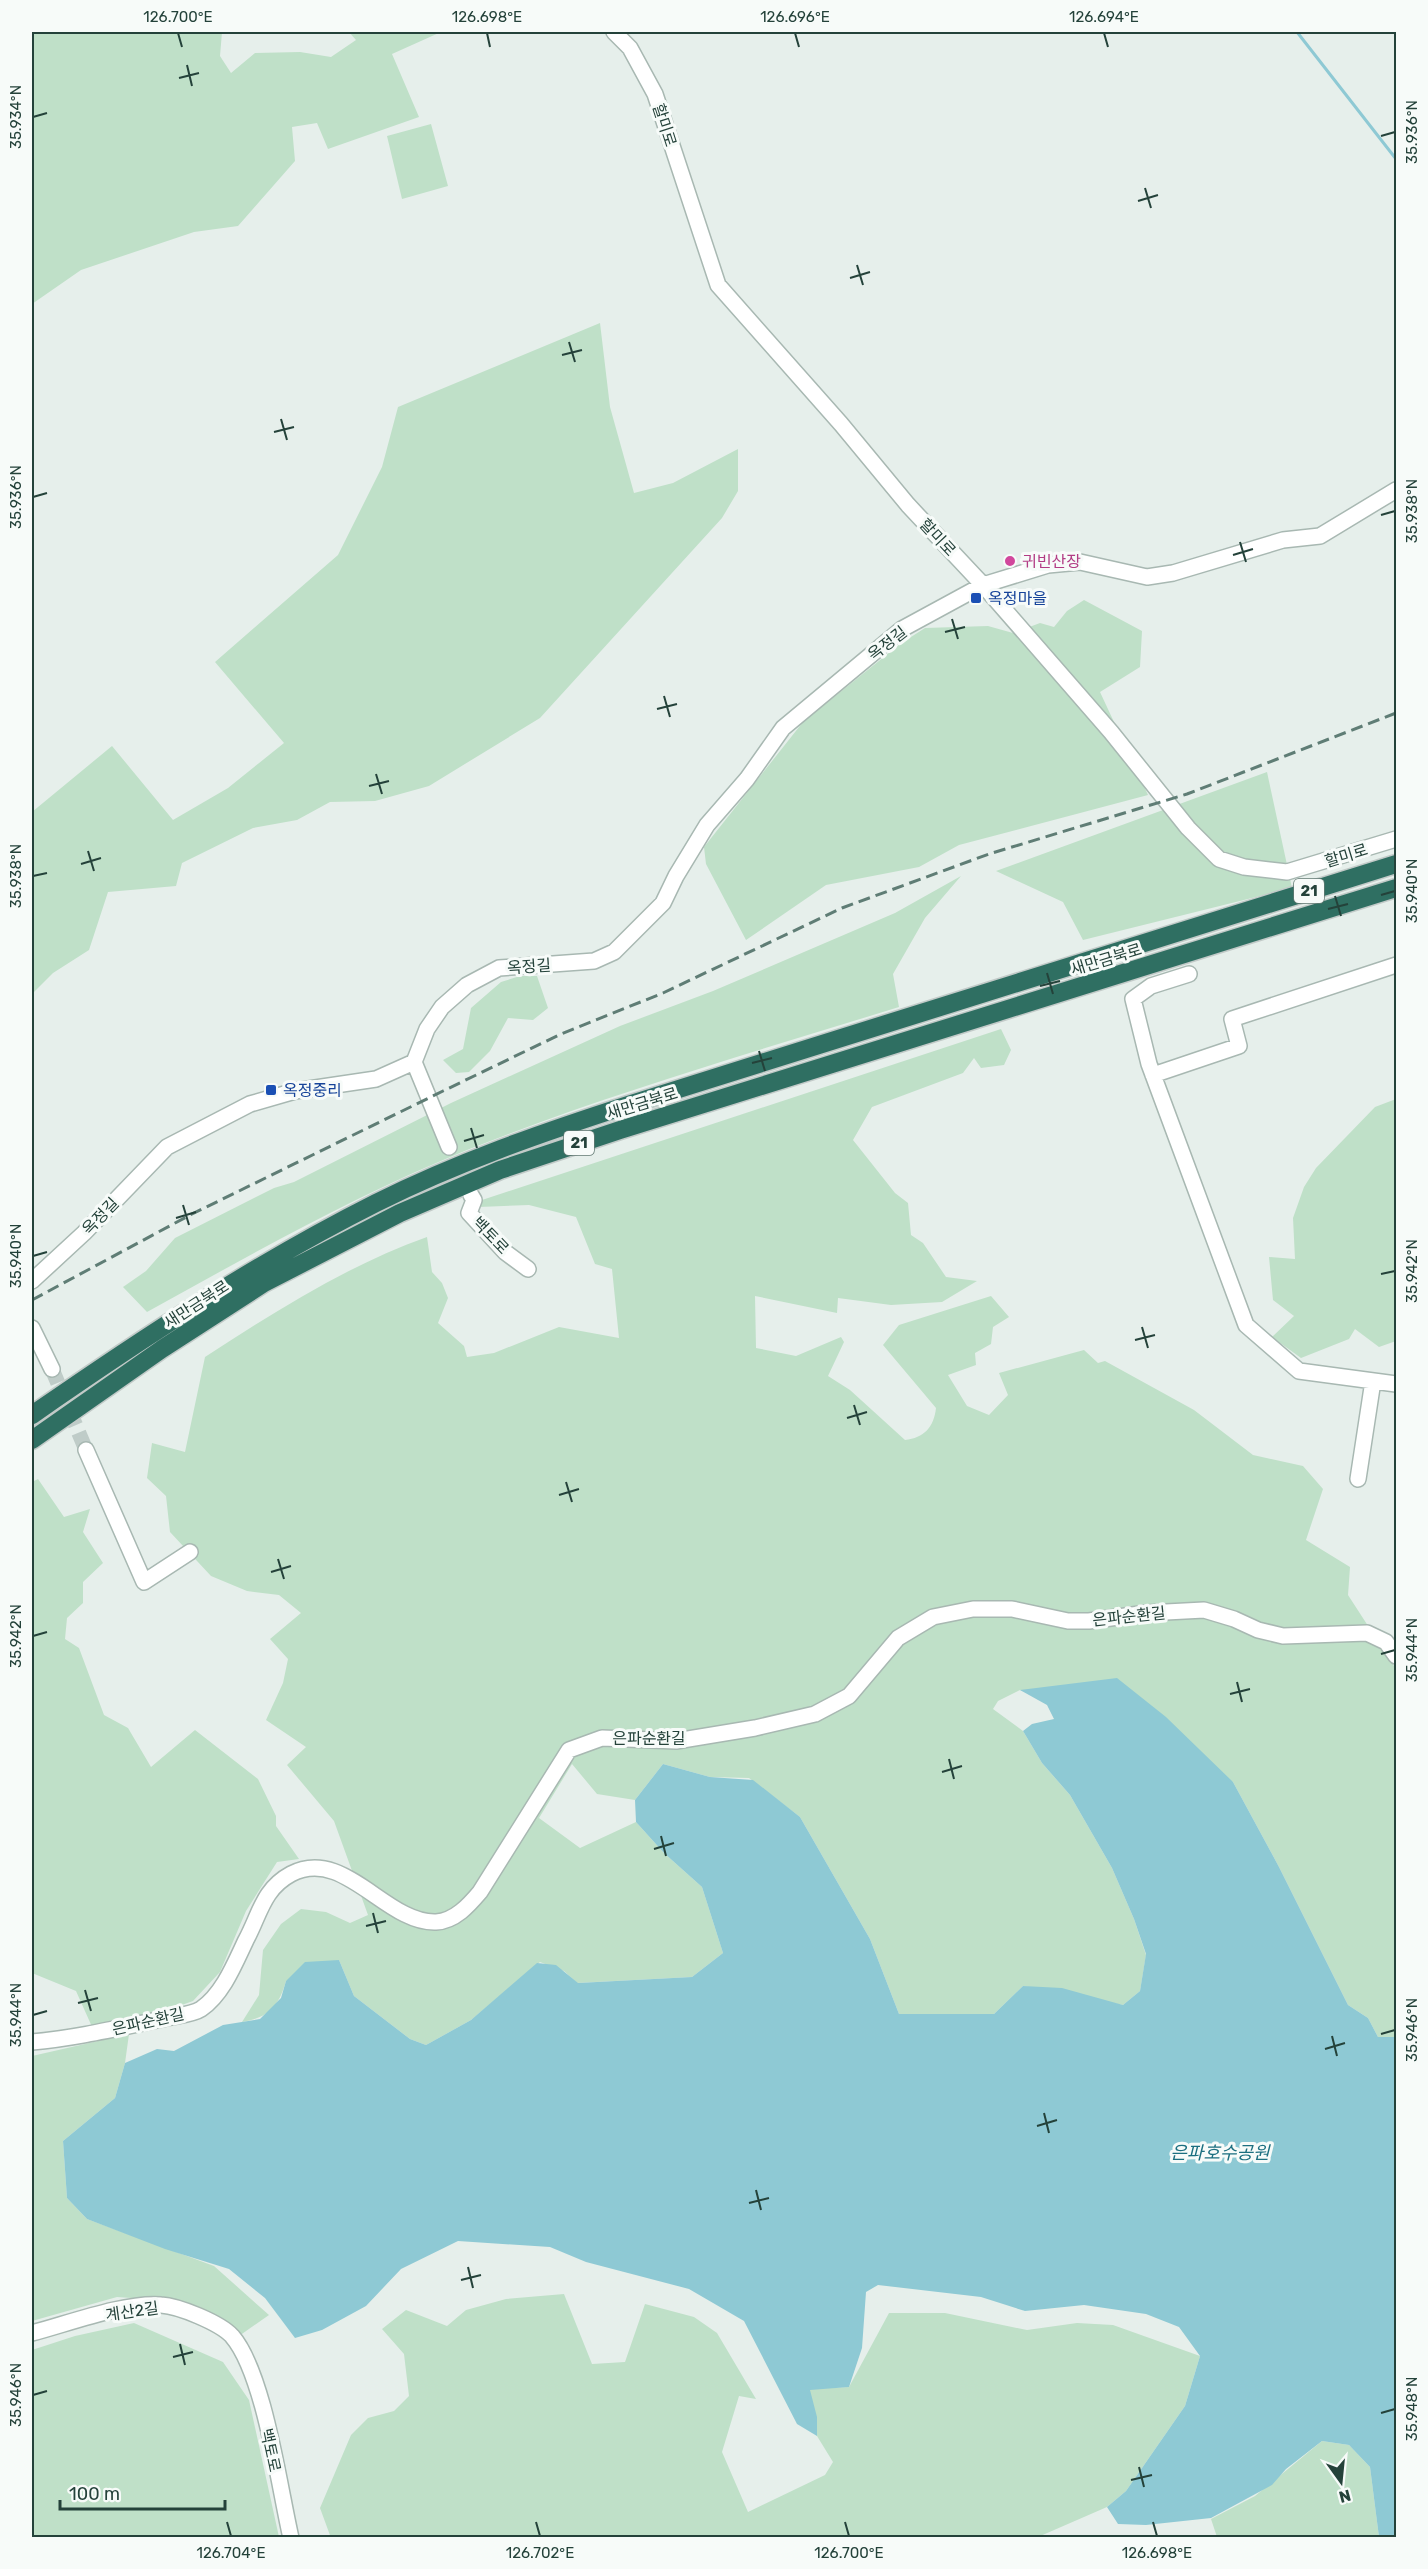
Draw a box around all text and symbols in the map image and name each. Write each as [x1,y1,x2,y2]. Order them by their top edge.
text: 126.700°E [143,8,213,26]
text: 126.698°E [452,8,522,26]
text: 126.696°E [760,8,830,26]
text: 126.694°E [1069,8,1139,26]
text: 35.934°N [7,85,25,149]
text: 35.936°N [1403,100,1421,164]
street label: 할미로 [649,101,680,149]
text: 35.936°N [7,465,25,529]
text: 35.938°N [1403,479,1421,543]
street label: 할미로 [916,515,960,560]
place label: 귀빈산장 [1022,552,1081,571]
marker: 귀빈산장 [1003,554,1017,568]
place label: 옥정마을 [988,589,1047,608]
marker: 옥정마을 [969,591,983,605]
street label: 옥정길 [864,622,911,664]
street label: 할미로 [1322,840,1370,871]
text: 35.938°N [7,844,25,908]
text: 35.940°N [1403,859,1421,923]
road number: 21 [1294,879,1324,903]
street label: 새만금북로 [1068,940,1144,979]
street label: 옥정길 [506,955,552,978]
place label: 옥정중리 [283,1081,342,1100]
marker: 옥정중리 [264,1083,278,1097]
street label: 새만금북로 [604,1084,680,1123]
road number: 21 [564,1131,594,1155]
street label: 옥정길 [78,1194,123,1239]
street label: 백토로 [468,1213,513,1258]
text: 35.940°N [7,1224,25,1288]
text: 35.942°N [1403,1239,1421,1303]
street label: 새만금북로 [160,1276,233,1332]
street label: 은파순환길 [1091,1603,1167,1630]
text: 35.942°N [7,1604,25,1668]
text: 35.944°N [1403,1618,1421,1682]
street label: 은파순환길 [612,1729,686,1748]
text: 35.944°N [7,1983,25,2047]
text: 35.946°N [1403,1998,1421,2062]
street label: 은파순환길 [110,2004,186,2039]
water label: 은파호수공원 [1170,2142,1271,2164]
street label: 계산2길 [104,2298,160,2325]
text: 35.946°N [7,2363,25,2427]
text: 35.948°N [1403,2377,1421,2441]
street label: 백토로 [257,2427,284,2474]
north arrow [1311,2452,1371,2512]
scale bar [60,2473,225,2511]
text: 100 m [69,2483,120,2505]
text: N [1337,2485,1353,2507]
text: 126.704°E [196,2544,266,2562]
text: 126.702°E [506,2544,574,2562]
text: 126.700°E [814,2544,884,2562]
text: 126.698°E [1122,2544,1192,2562]

